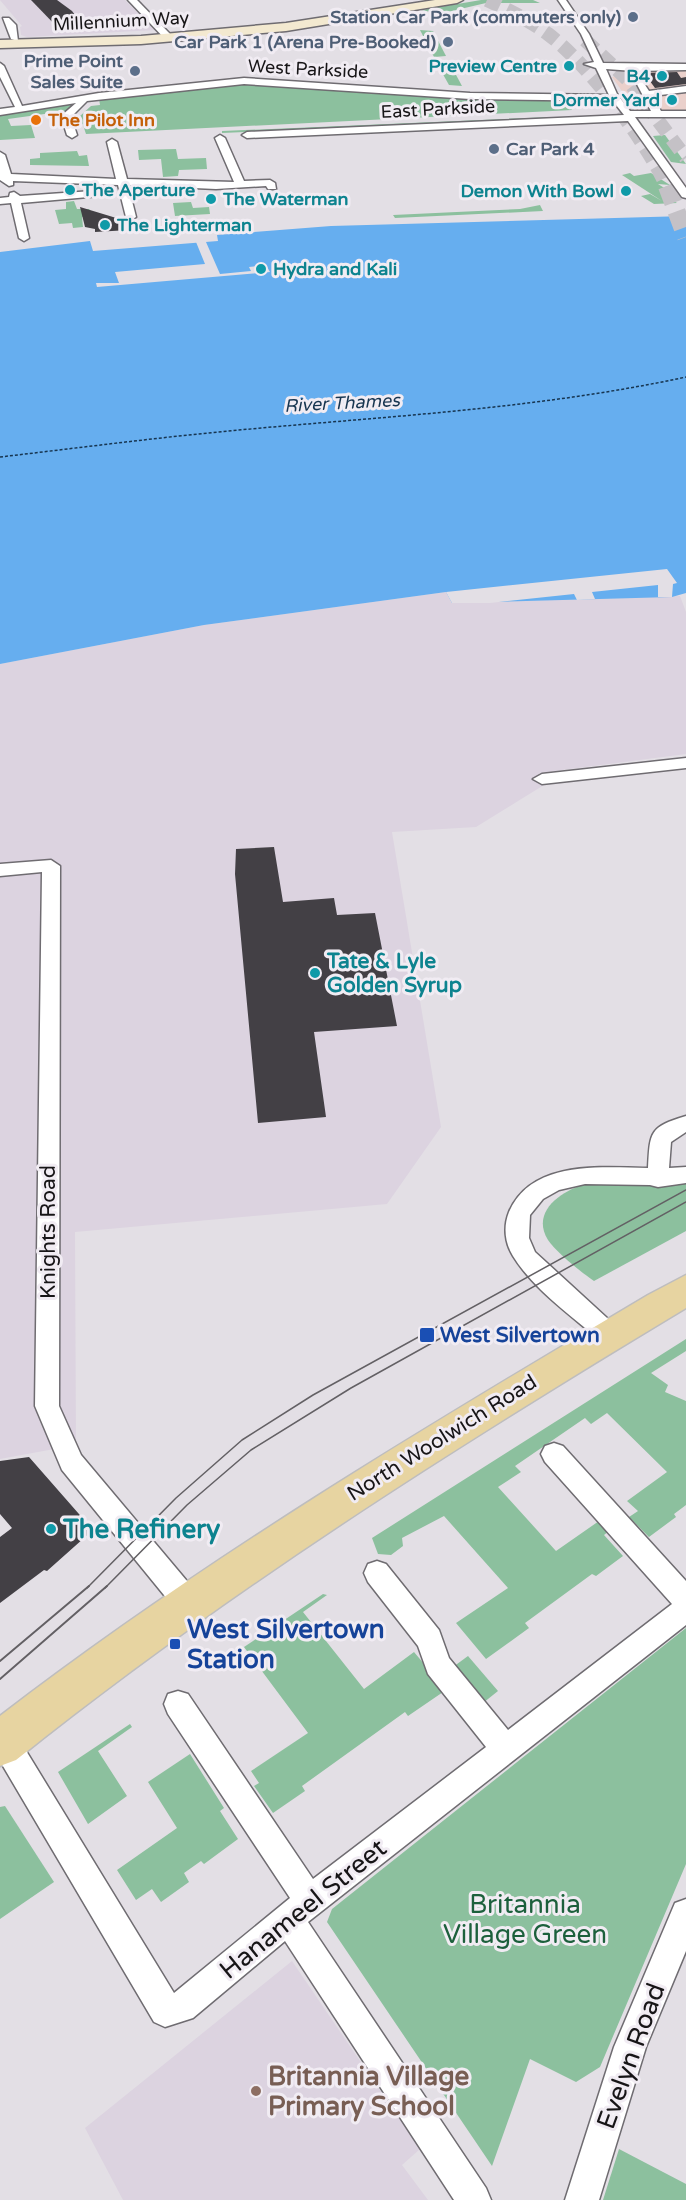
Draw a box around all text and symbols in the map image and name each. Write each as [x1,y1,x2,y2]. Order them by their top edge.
street label: Millennium Way [52,6,190,36]
place label: Station Car Park (commuters only) [330,6,621,28]
marker: Station Car Park (commuters only) [626,10,640,24]
place label: Car Park 1 (Arena Pre-Booked) [174,31,436,53]
marker: Car Park 1 (Arena Pre-Booked) [441,35,455,49]
place label: Prime Point Sales Suite [23,50,123,93]
street label: West Parkside [247,55,369,83]
place label: Preview Centre [428,55,557,77]
marker: Preview Centre [562,59,576,73]
marker: Prime Point Sales Suite [128,64,142,78]
place label: B4 [626,65,651,87]
marker: B4 [655,69,669,83]
place label: Dormer Yard [553,89,660,111]
marker: Dormer Yard [665,93,679,107]
street label: East Parkside [380,95,496,123]
place label: The Pilot Inn [47,109,155,131]
marker: The Pilot Inn [29,113,43,127]
place label: Car Park 4 [506,138,595,160]
marker: Car Park 4 [487,142,501,156]
place label: The Aperture [81,179,195,201]
place label: Demon With Bowl [461,180,614,202]
marker: The Aperture [63,183,77,197]
marker: Demon With Bowl [619,184,633,198]
place label: The Waterman [222,188,349,210]
marker: The Waterman [204,192,218,206]
place label: The Lighterman [116,214,252,236]
marker: The Lighterman [98,218,112,232]
place label: Hydra and Kali [273,258,397,280]
marker: Hydra and Kali [254,262,268,276]
water label: River Thames [284,389,402,417]
place label: Tate & Lyle Golden Syrup [326,949,462,998]
marker: Tate & Lyle Golden Syrup [308,966,322,980]
street label: Knights Road [36,1165,61,1299]
place label: West Silvertown [440,1323,600,1348]
marker: West Silvertown [418,1326,436,1344]
street label: North Woolwich Road [343,1369,541,1507]
place label: The Refinery [62,1514,220,1545]
marker: The Refinery [44,1522,58,1536]
place label: West Silvertown Station [187,1614,385,1675]
marker: West Silvertown Station [168,1637,182,1651]
street label: Hanameel Street [213,1832,393,1986]
park label: Britannia Village Green [443,1889,607,1950]
street label: Evelyn Road [590,1979,672,2133]
place label: Britannia Village Primary School [268,2061,470,2122]
marker: Britannia Village Primary School [249,2084,263,2098]

